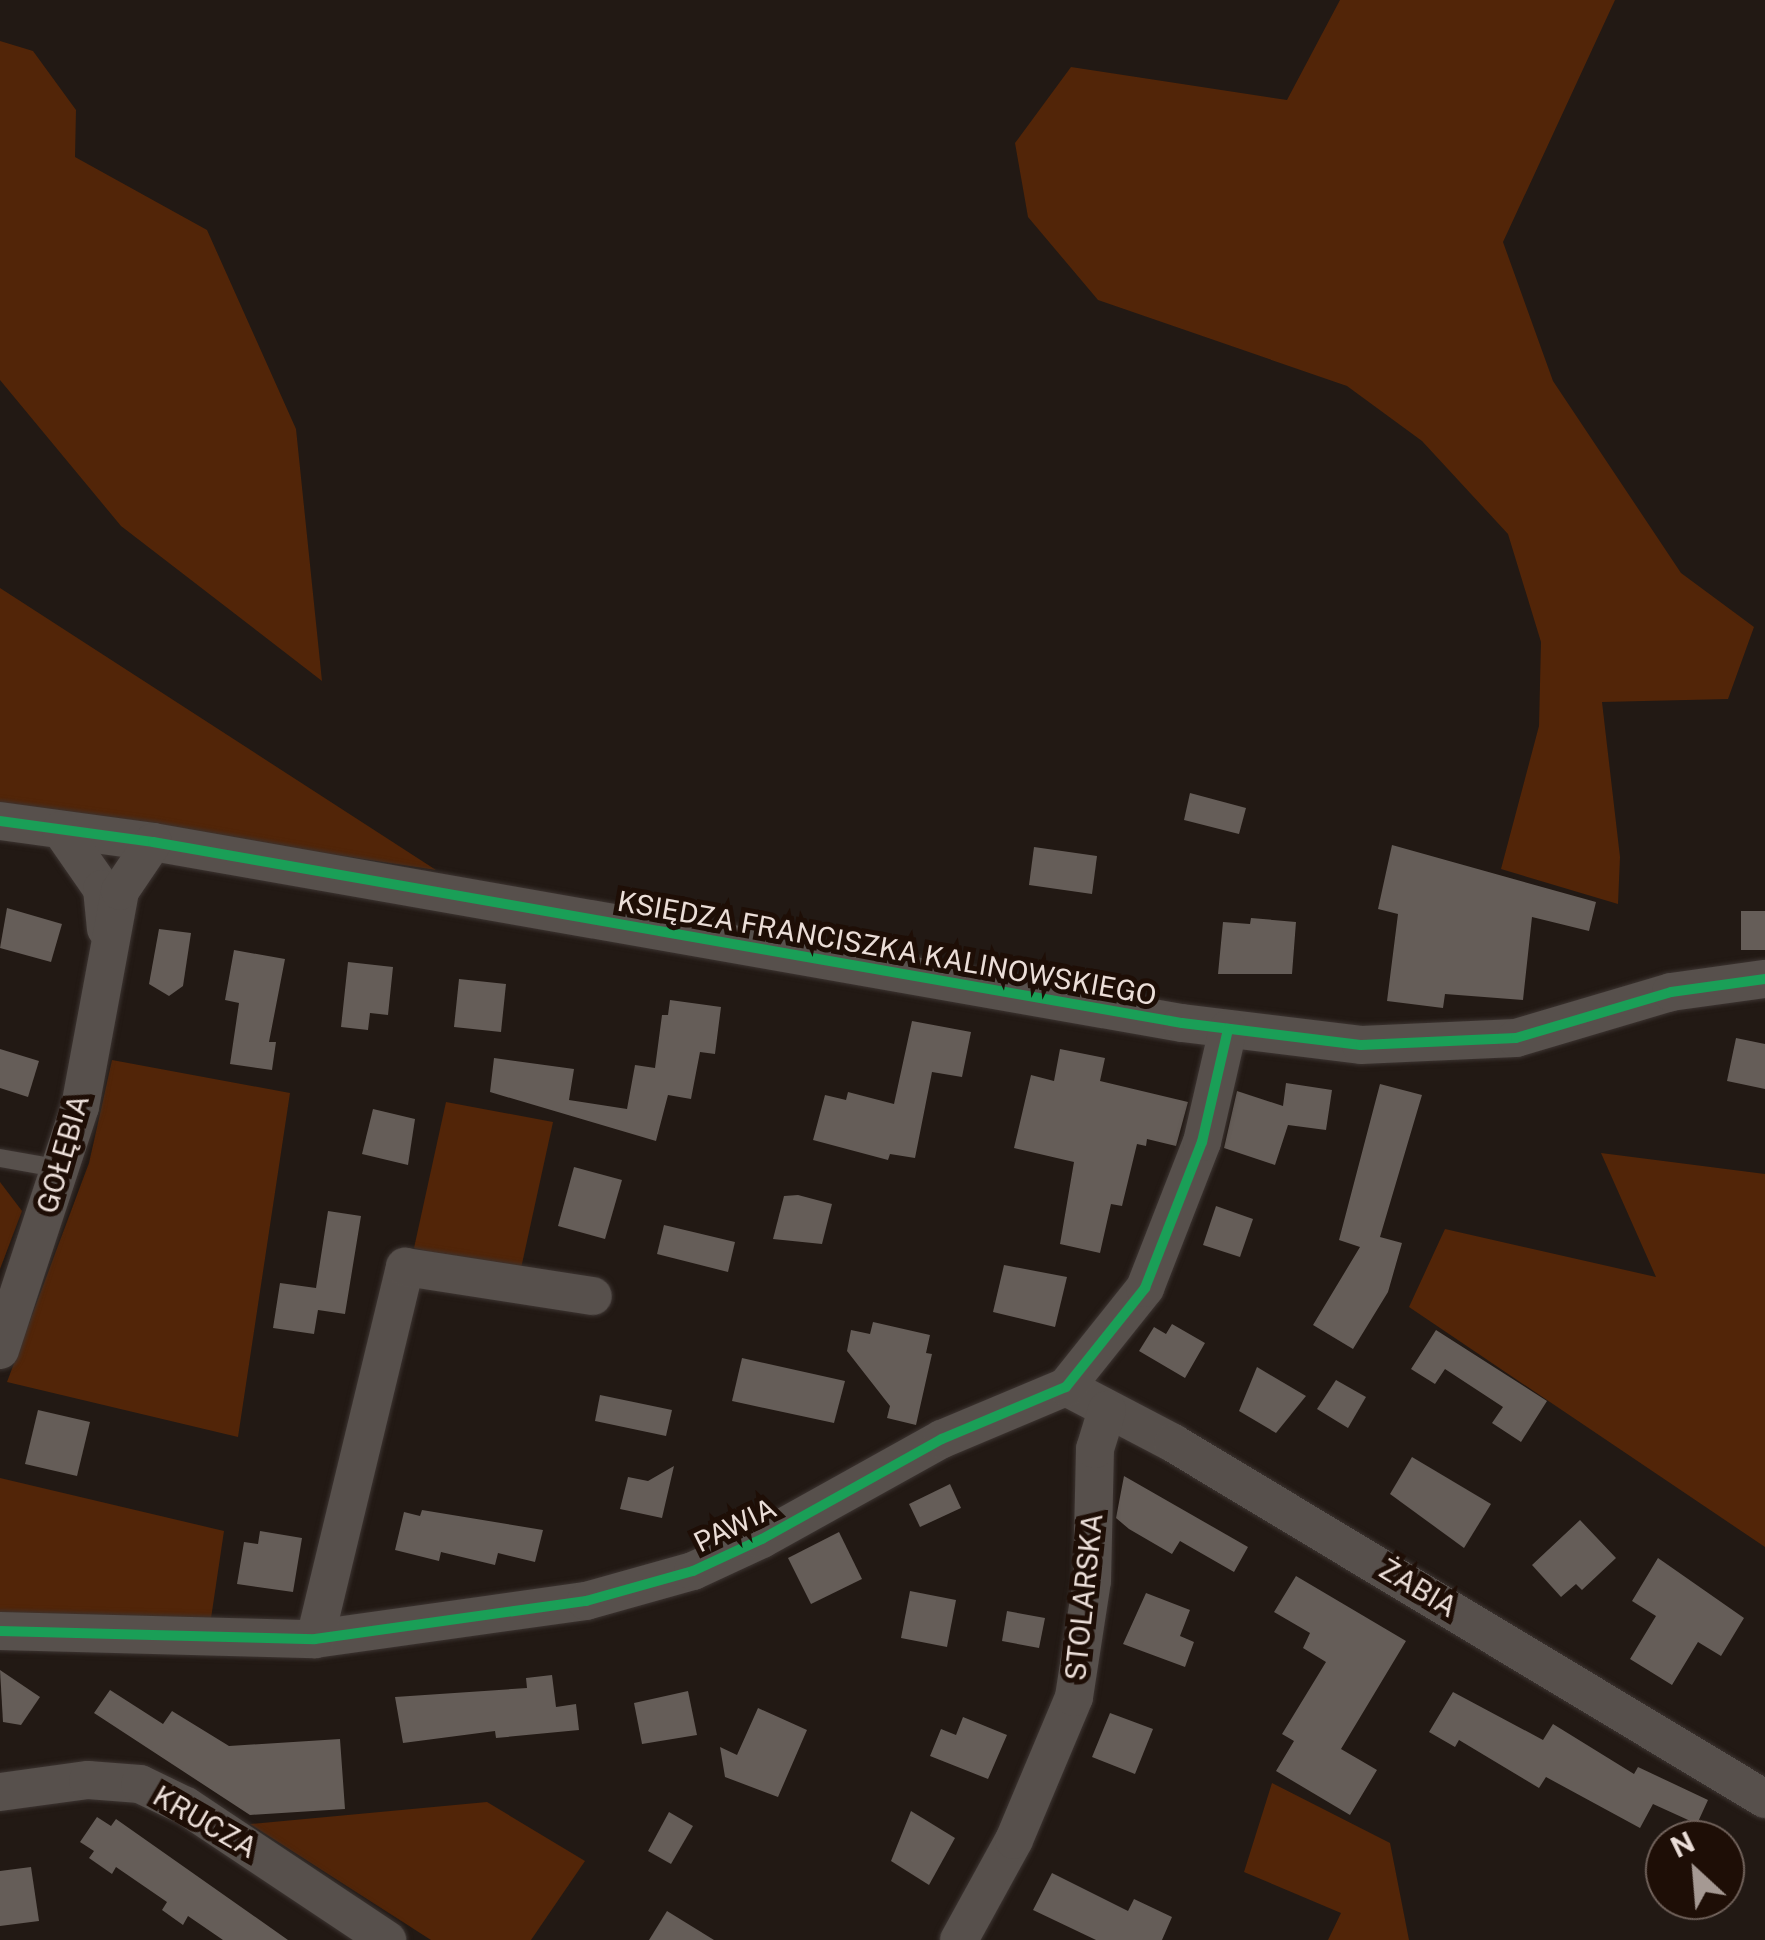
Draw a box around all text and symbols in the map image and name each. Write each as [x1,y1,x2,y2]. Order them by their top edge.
street label: KSIĘDZA FRANCISZKA KALINOWSKIEGO [615,884,1159,1012]
street label: GOŁĘBIA [30,1091,96,1217]
street label: PAWIA [688,1491,782,1559]
street label: STOLARSKA [1059,1512,1109,1682]
street label: ŻABIA [1373,1552,1463,1624]
street label: KRUCZA [147,1779,263,1865]
north arrow [1645,1820,1745,1920]
text: N [1665,1825,1700,1864]

